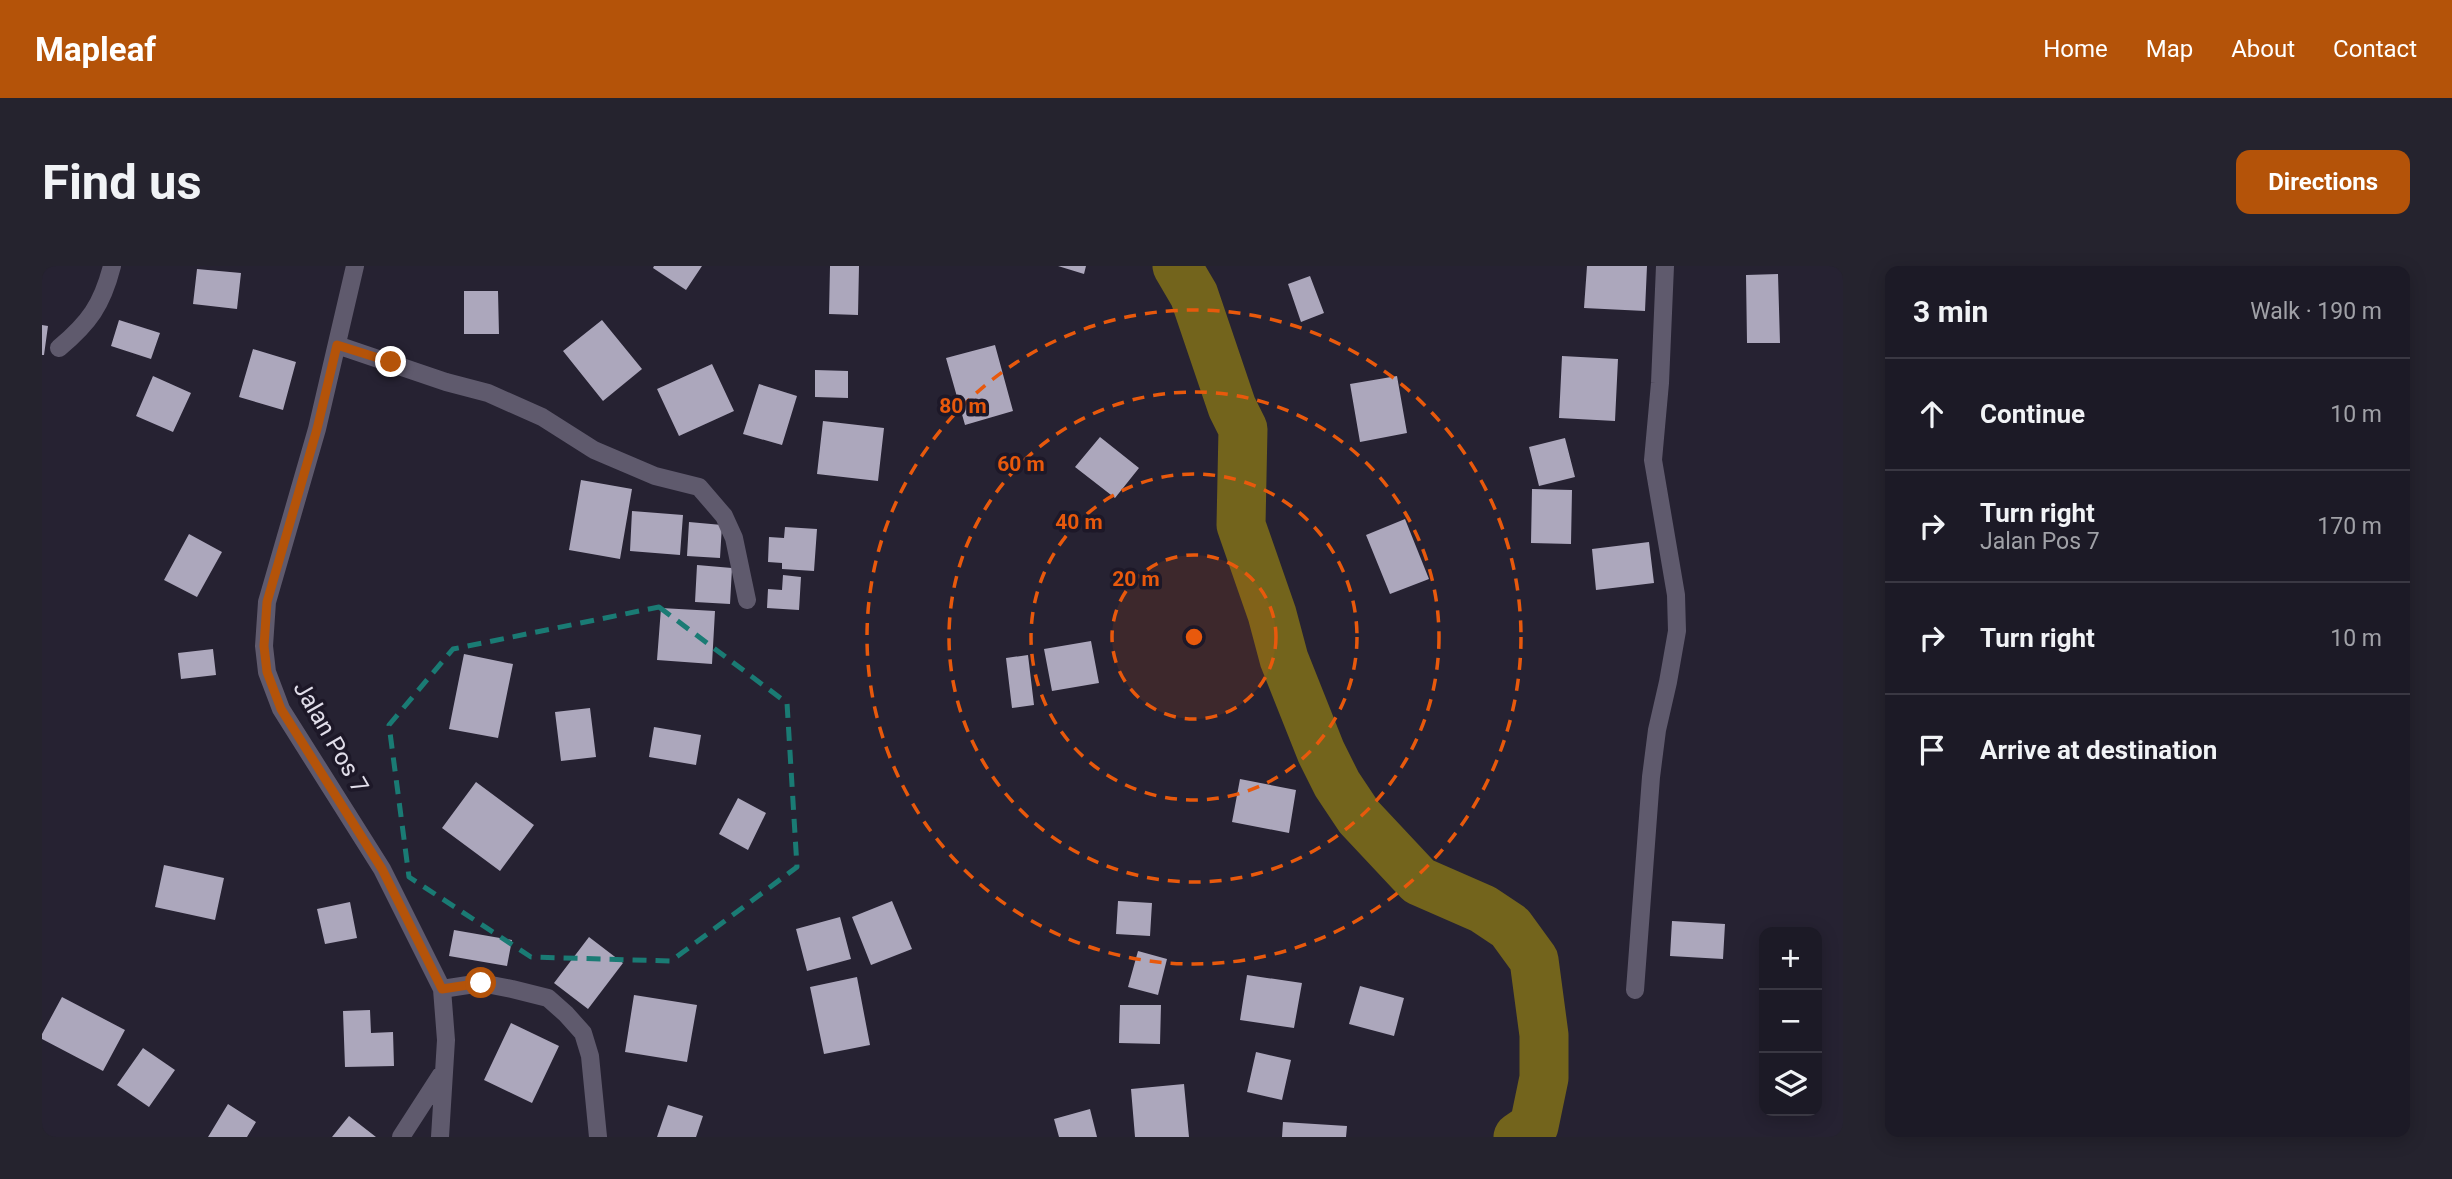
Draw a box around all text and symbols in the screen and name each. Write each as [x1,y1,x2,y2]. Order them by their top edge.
text: Mapleaf [35,30,156,69]
text: Home [2043,35,2108,63]
text: Map [2146,35,2193,63]
text: About [2231,35,2295,63]
text: Contact [2333,35,2417,63]
button: Directions [2236,150,2410,214]
text: Find us [42,154,202,211]
text: 3 min [1913,294,1988,329]
text: Walk · 190 m [2250,298,2382,325]
route end [375,346,406,377]
text: 80 m [939,394,987,418]
icon: ahead [1913,395,1951,433]
text: Continue [1980,399,2085,429]
text: 10 m [2330,401,2382,428]
text: 60 m [997,452,1045,476]
text: Turn right [1980,498,2095,528]
icon: right [1913,507,1951,545]
text: 40 m [1055,510,1103,534]
text: 170 m [2317,513,2382,540]
text: Jalan Pos 7 [1980,528,2100,555]
text: 20 m [1112,567,1160,591]
icon: right [1913,619,1951,657]
text: Turn right [1980,623,2095,653]
centre of rings [1182,625,1206,649]
text: 10 m [2330,625,2382,652]
street label: Jalan Pos 7 [288,676,374,798]
icon: arrive [1913,731,1951,769]
text: Arrive at destination [1980,735,2217,765]
map controls [1759,927,1822,1116]
button: + [1759,927,1822,990]
route start [465,967,496,998]
button: − [1759,990,1822,1053]
button: layers [1759,1053,1822,1116]

